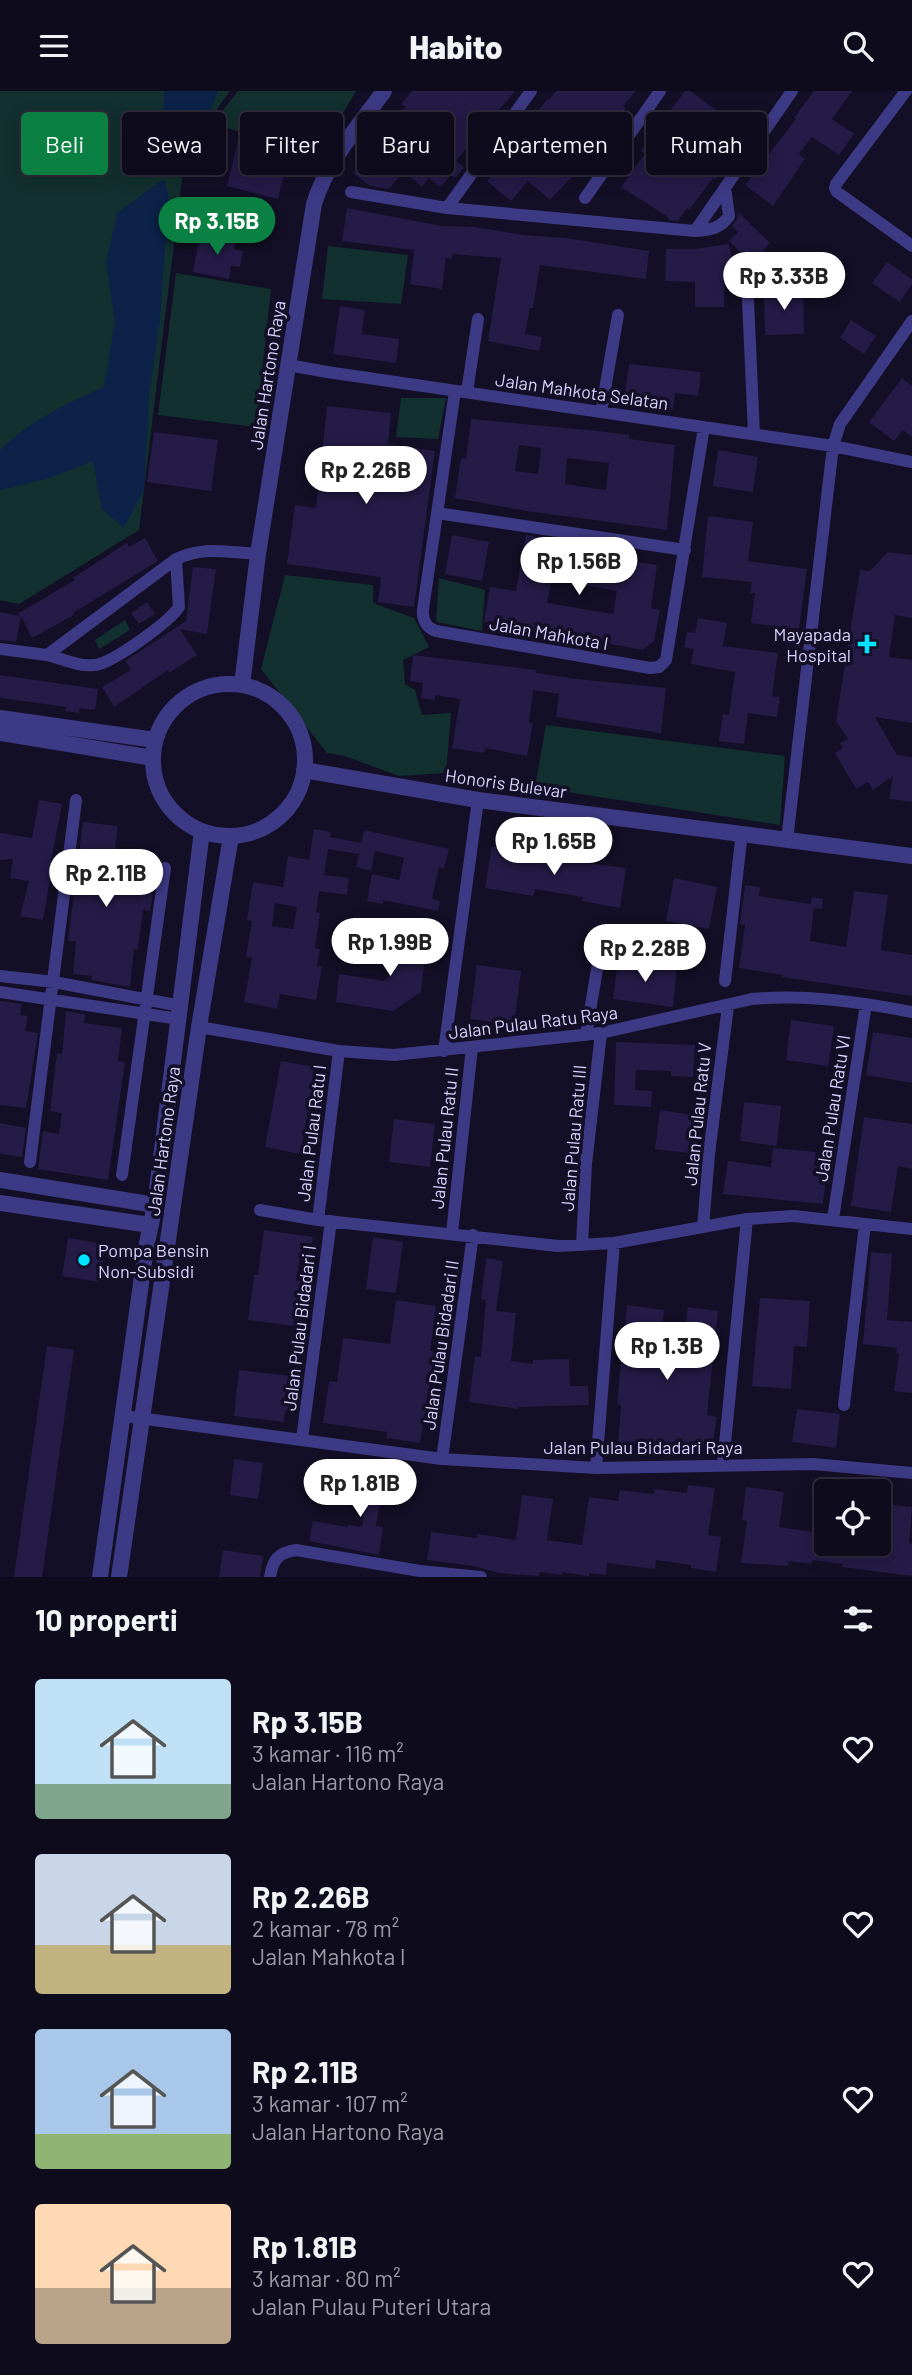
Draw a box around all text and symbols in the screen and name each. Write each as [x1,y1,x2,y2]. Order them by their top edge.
icon: menu [35,27,73,65]
text: Habito [409,27,503,65]
icon: search [839,27,877,65]
chip: Beli [21,112,108,175]
chip: Sewa [122,112,226,175]
chip: Filter [240,112,343,175]
chip: Baru [357,112,454,175]
chip: Apartemen [468,112,632,175]
chip: Rumah [646,112,767,175]
pin: Rp 3.15B [145,197,289,257]
text: Rp 3.15B [174,206,260,234]
pin: Rp 3.33B [712,253,856,312]
text: Rp 3.33B [739,261,829,289]
street label: Jalan Hartono Raya [244,299,290,451]
street label: Jalan Mahkota Selatan [494,368,670,414]
pin: Rp 2.26B [294,447,438,506]
text: Rp 2.26B [321,455,411,483]
pin: Rp 1.56B [507,538,651,597]
text: Rp 1.56B [536,546,622,574]
street label: Jalan Mahkota I [488,612,610,654]
place label: Mayapada Hospital [774,623,851,666]
marker: Mayapada Hospital [857,634,877,654]
street label: Honoris Bulevar [444,764,569,802]
pin: Rp 1.65B [482,817,626,877]
text: Rp 1.65B [511,826,597,854]
pin: Rp 2.11B [34,849,178,909]
text: Rp 2.11B [65,858,147,886]
pin: Rp 1.99B [318,919,462,978]
pin: Rp 2.28B [573,925,717,984]
text: Rp 1.99B [348,927,432,955]
text: Rp 2.28B [600,933,690,961]
street label: Jalan Pulau Ratu Raya [447,1001,619,1043]
street label: Jalan Pulau Ratu VI [810,1033,854,1183]
street label: Jalan Pulau Ratu V [679,1041,715,1187]
street label: Jalan Pulau Ratu I [292,1063,330,1203]
street label: Jalan Pulau Ratu III [556,1064,590,1212]
street label: Jalan Hartono Raya [142,1065,184,1217]
street label: Jalan Pulau Ratu II [426,1066,462,1210]
place label: Pompa Bensin Non-Subsidi [98,1239,209,1282]
street label: Jalan Pulau Bidadari I [278,1244,320,1412]
marker: Pompa Bensin Non-Subsidi [76,1252,92,1268]
street label: Jalan Pulau Bidadari II [417,1259,463,1431]
pin: Rp 1.3B [602,1323,732,1382]
text: Rp 1.3B [631,1331,703,1359]
street label: Jalan Pulau Bidadari Raya [543,1436,743,1458]
pin: Rp 1.81B [288,1459,432,1519]
text: Rp 1.81B [320,1468,400,1496]
map controls [814,1479,891,1556]
button: locate [814,1479,891,1556]
icon: filters [839,1600,877,1638]
text: 10 properti [35,1601,178,1637]
text: Rp 3.15B [252,1703,363,1739]
icon: home [91,1707,175,1791]
icon: heart [839,1730,877,1768]
text: 3 kamar · 116 m² [252,1739,404,1767]
text: Jalan Hartono Raya [252,1767,444,1795]
text: Rp 2.26B [252,1878,370,1914]
icon: home [91,1882,175,1966]
icon: heart [839,1905,877,1943]
text: 2 kamar · 78 m² [252,1914,399,1942]
text: Jalan Mahkota I [252,1942,406,1970]
text: Rp 2.11B [252,2053,358,2089]
icon: home [91,2057,175,2141]
icon: heart [839,2080,877,2118]
text: 3 kamar · 107 m² [252,2089,408,2117]
text: Jalan Hartono Raya [252,2117,444,2145]
text: Rp 1.81B [252,2228,357,2264]
icon: home [91,2232,175,2316]
icon: heart [839,2255,877,2293]
text: 3 kamar · 80 m² [252,2264,401,2292]
text: Jalan Pulau Puteri Utara [252,2292,491,2320]

